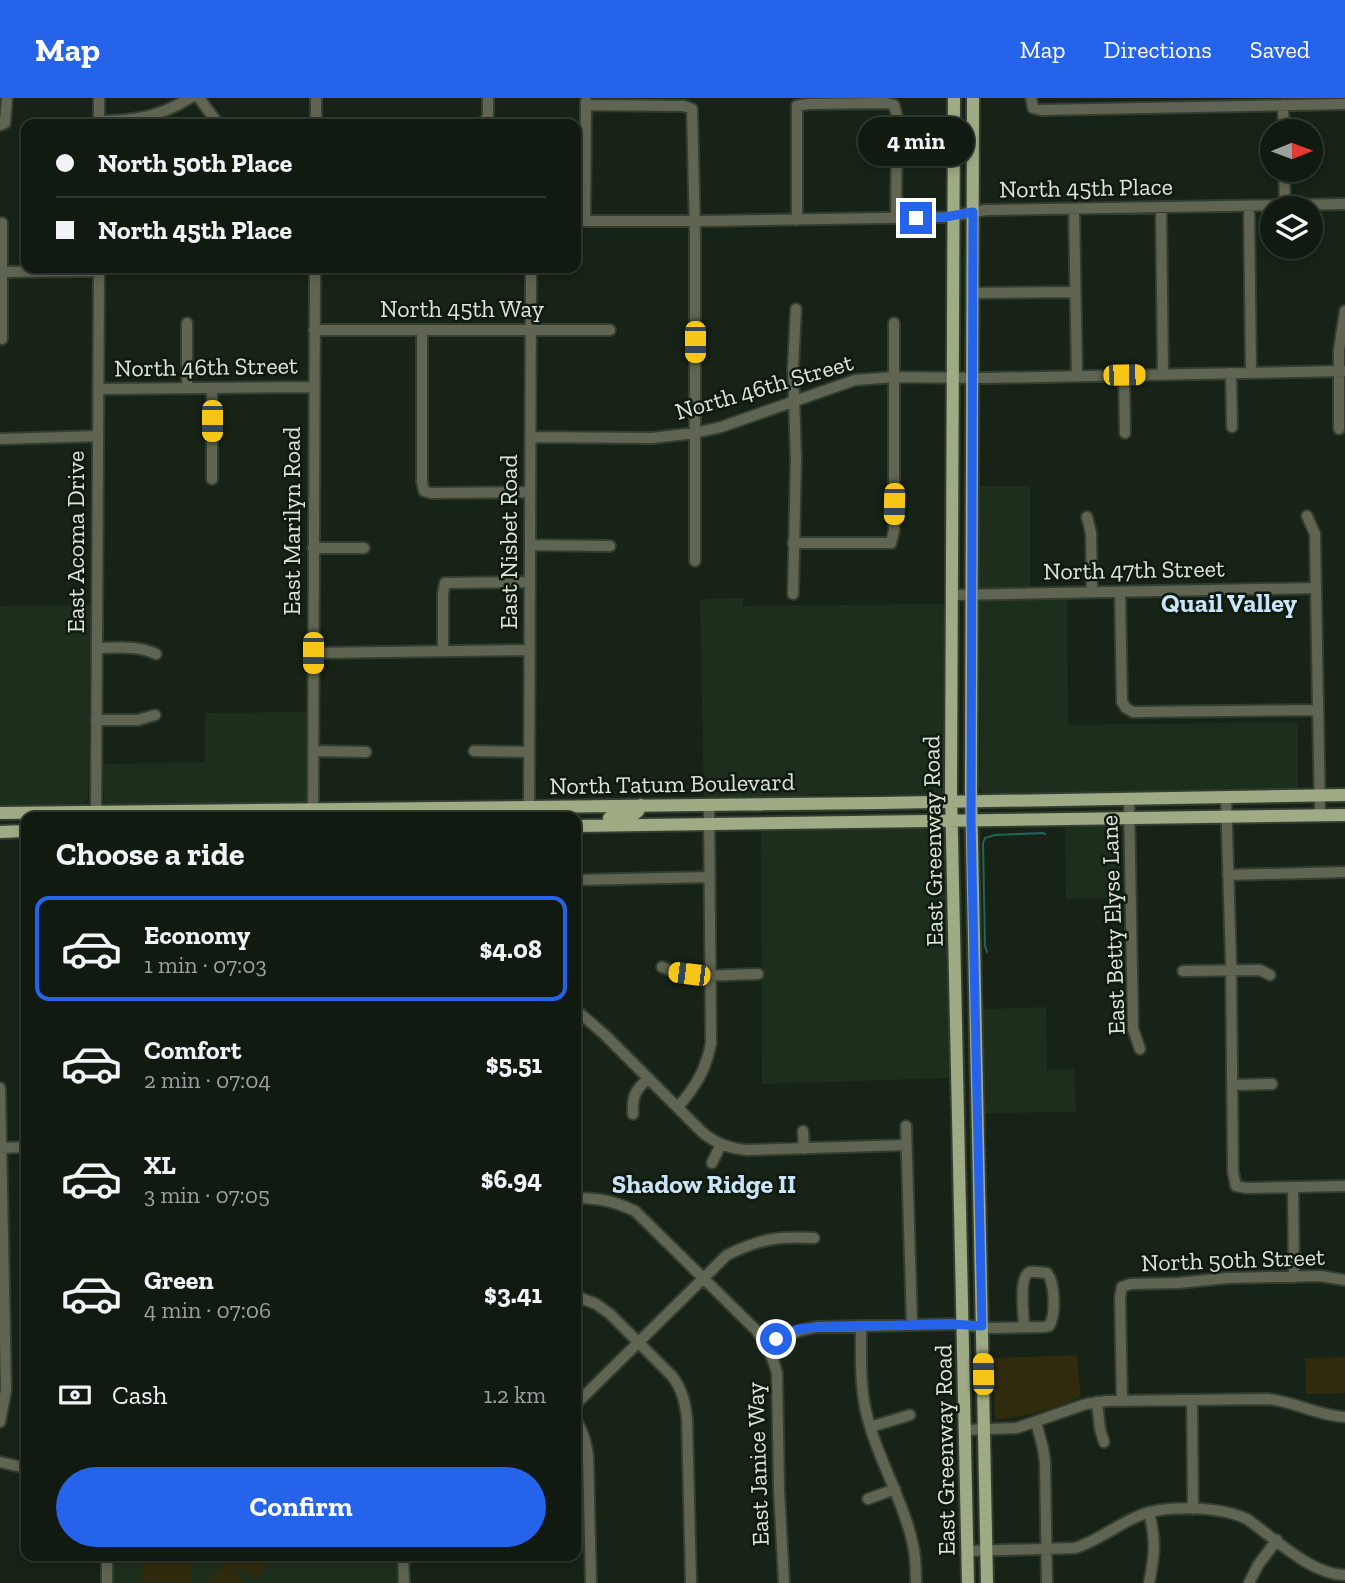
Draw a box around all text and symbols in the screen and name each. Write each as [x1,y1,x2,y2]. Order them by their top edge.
text: Map [35,30,100,69]
text: Map [1020,35,1066,64]
text: Directions [1104,35,1212,64]
text: Saved [1250,35,1310,64]
callout: 4 min [858,116,974,166]
north arrow [1260,119,1323,182]
map controls [1260,119,1323,259]
text: 4 min [887,127,945,155]
text: North 50th Place [98,147,292,179]
street label: North 45th Place [999,171,1173,204]
button: layers [1260,196,1323,259]
route end [900,202,932,234]
text: North 45th Place [98,214,292,246]
street label: North 45th Way [380,294,545,323]
car [685,321,706,363]
street label: North 46th Street [672,347,856,426]
street label: North 46th Street [114,350,298,383]
car [1103,364,1146,386]
car [202,400,223,442]
street label: East Marilyn Road [277,426,306,616]
street label: East Acoma Drive [61,451,90,633]
street label: East Nisbet Road [494,454,523,630]
car [884,483,905,525]
street label: North 47th Street [1043,553,1225,586]
district label: Quail Valley [1161,587,1297,619]
car [303,632,324,674]
street label: East Greenway Road [916,735,949,947]
street label: North Tatum Boulevard [549,767,795,800]
street label: East Betty Elyse Lane [1094,814,1131,1036]
text: Choose a ride [56,835,244,873]
icon: car [60,917,123,980]
text: Economy [144,919,250,951]
text: $4.08 [479,933,542,965]
text: 1 min · 07:03 [144,951,267,979]
car [667,961,712,987]
icon: car [60,1032,123,1095]
text: Comfort [144,1034,241,1066]
text: $5.51 [486,1048,542,1080]
text: 2 min · 07:04 [144,1066,271,1094]
icon: car [60,1147,123,1210]
text: XL [144,1149,176,1181]
text: $6.94 [481,1163,542,1195]
district label: Shadow Ridge II [612,1168,796,1200]
text: 3 min · 07:05 [144,1181,270,1209]
street label: North 50th Street [1141,1242,1326,1277]
icon: car [60,1262,123,1325]
text: Green [144,1264,214,1296]
text: $3.41 [484,1278,542,1310]
text: 4 min · 07:06 [144,1296,271,1324]
route start [760,1323,792,1355]
street label: East Greenway Road [928,1344,961,1556]
car [973,1353,994,1395]
icon: cash [56,1376,94,1414]
text: Cash [112,1379,167,1411]
text: 1.2 km [483,1381,546,1409]
street label: East Janice Way [740,1381,775,1547]
button: Confirm [56,1467,546,1547]

